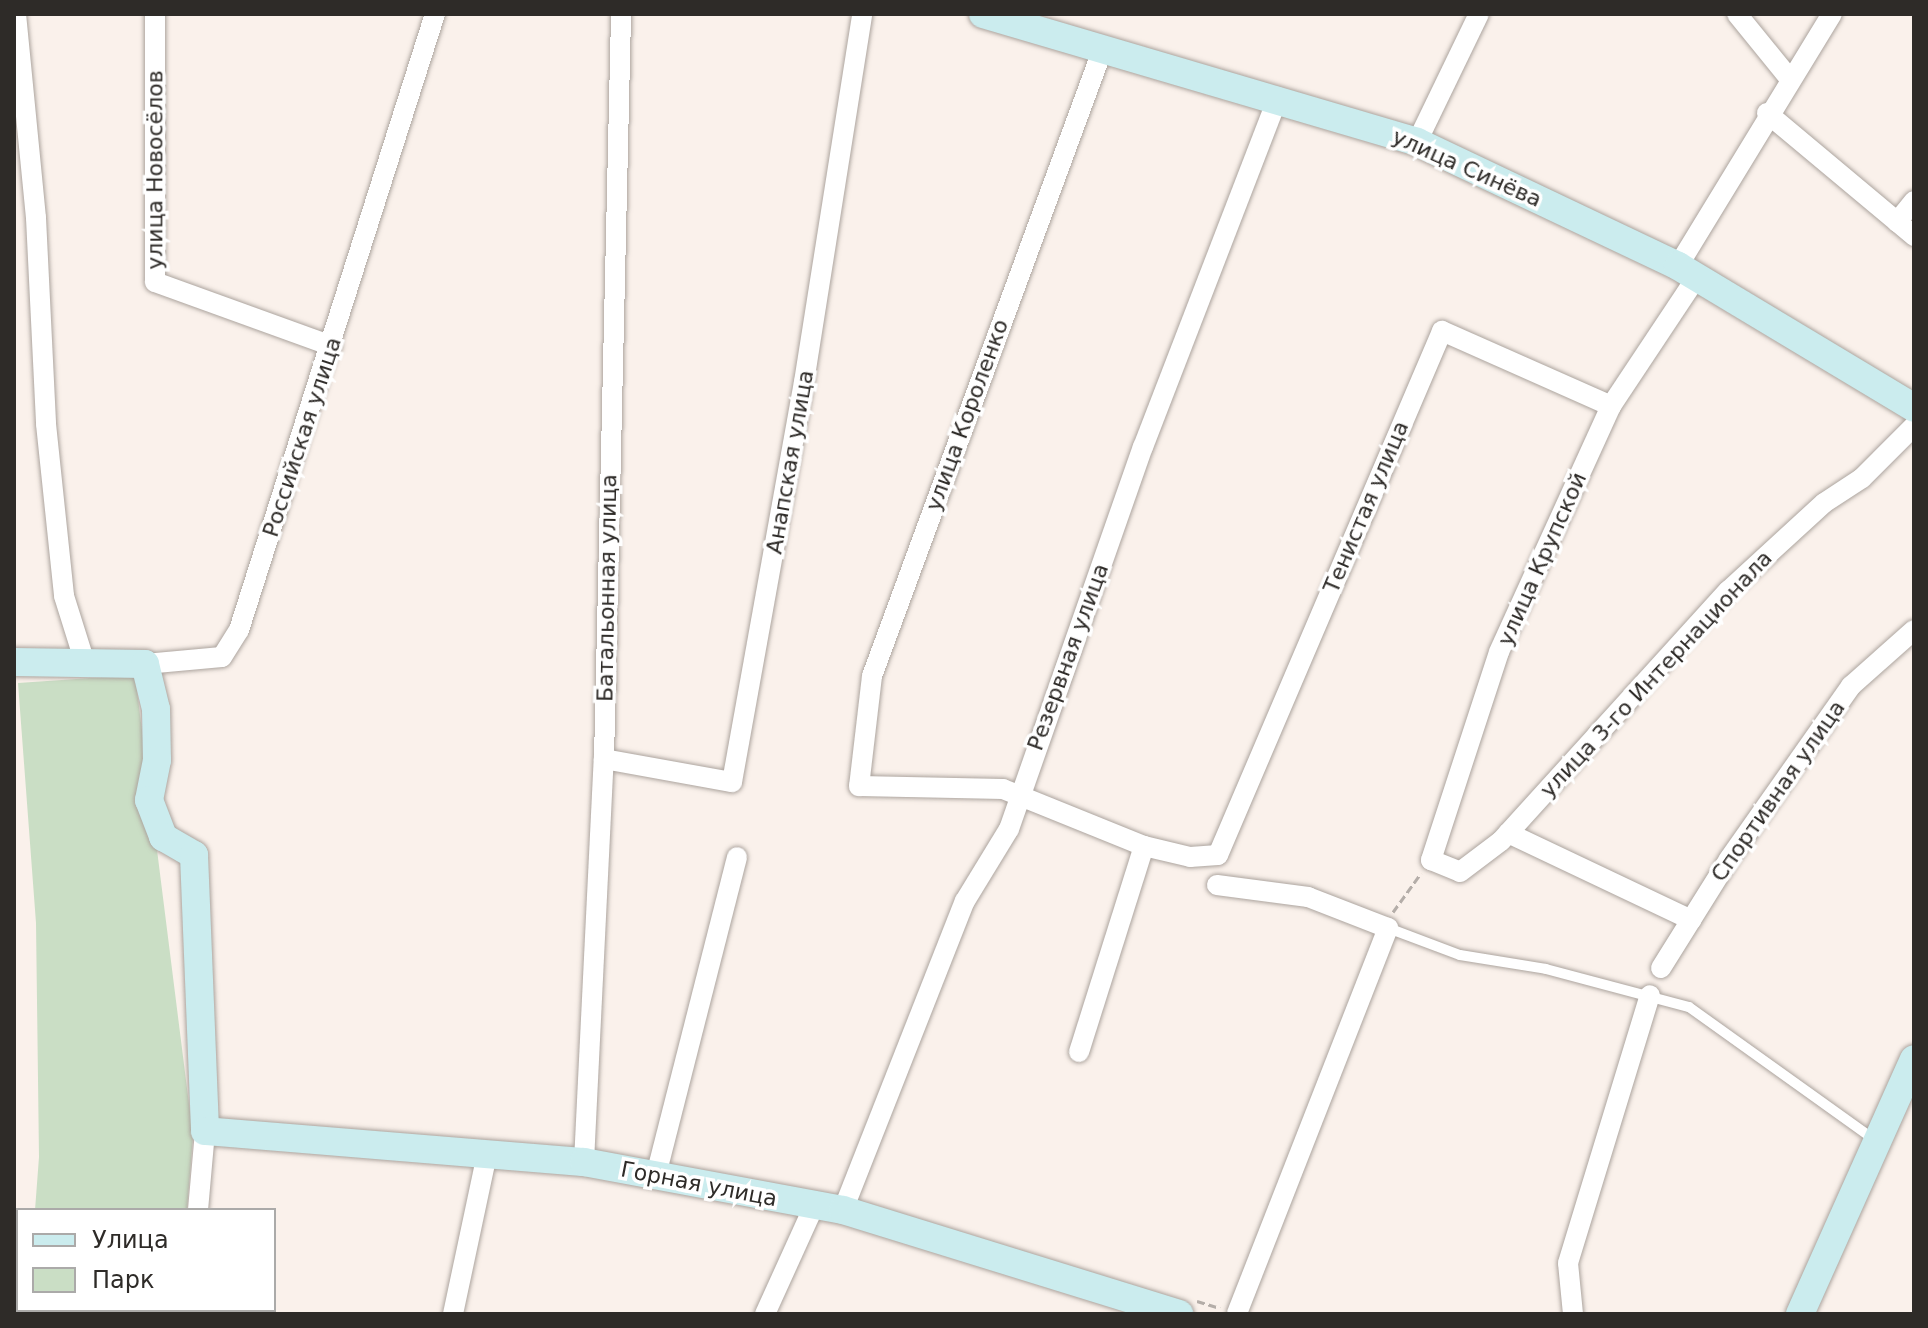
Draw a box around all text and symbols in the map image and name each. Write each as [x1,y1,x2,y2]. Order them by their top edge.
street label: улица Новосёлов [142,70,168,270]
street label: улица Синёва [1388,123,1546,213]
street label: улица Короленко [920,316,1014,514]
street label: Российская улица [257,334,347,540]
street label: Анапская улица [761,368,819,556]
street label: Тенистая улица [1318,417,1414,597]
street label: улица Крупской [1492,468,1592,650]
street label: Батальонная улица [592,474,622,702]
street label: улица 3-го Интернационала [1535,545,1777,803]
street label: Резервная улица [1022,560,1114,754]
street label: Спортивная улица [1705,695,1851,887]
street label: Горная улица [619,1156,779,1212]
legend [16,1208,276,1312]
text: Улица [92,1226,169,1254]
text: Парк [92,1266,154,1294]

